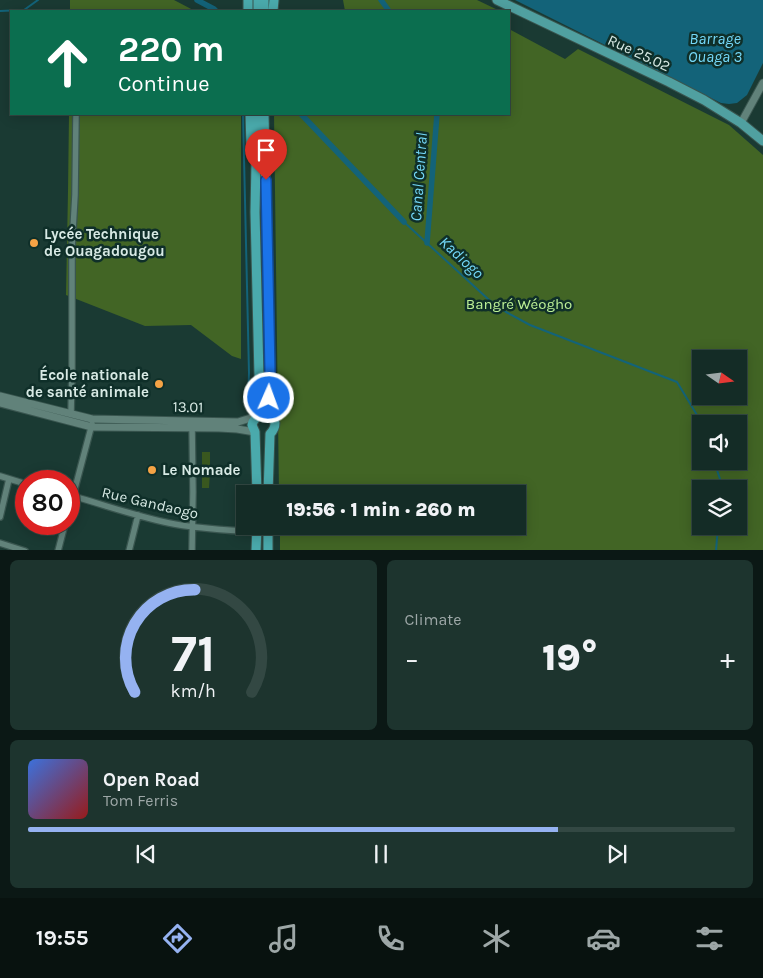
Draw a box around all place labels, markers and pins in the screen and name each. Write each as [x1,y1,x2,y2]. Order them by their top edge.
pin [245,129,287,180]
place label: Lycée Technique de Ouagadougou [44,225,165,260]
marker: Lycée Technique de Ouagadougou [28,237,40,249]
place label: École nationale de santé animale [26,365,149,401]
marker: École nationale de santé animale [153,378,165,390]
place label: Le Nomade [162,461,241,479]
marker: Le Nomade [146,464,158,476]

